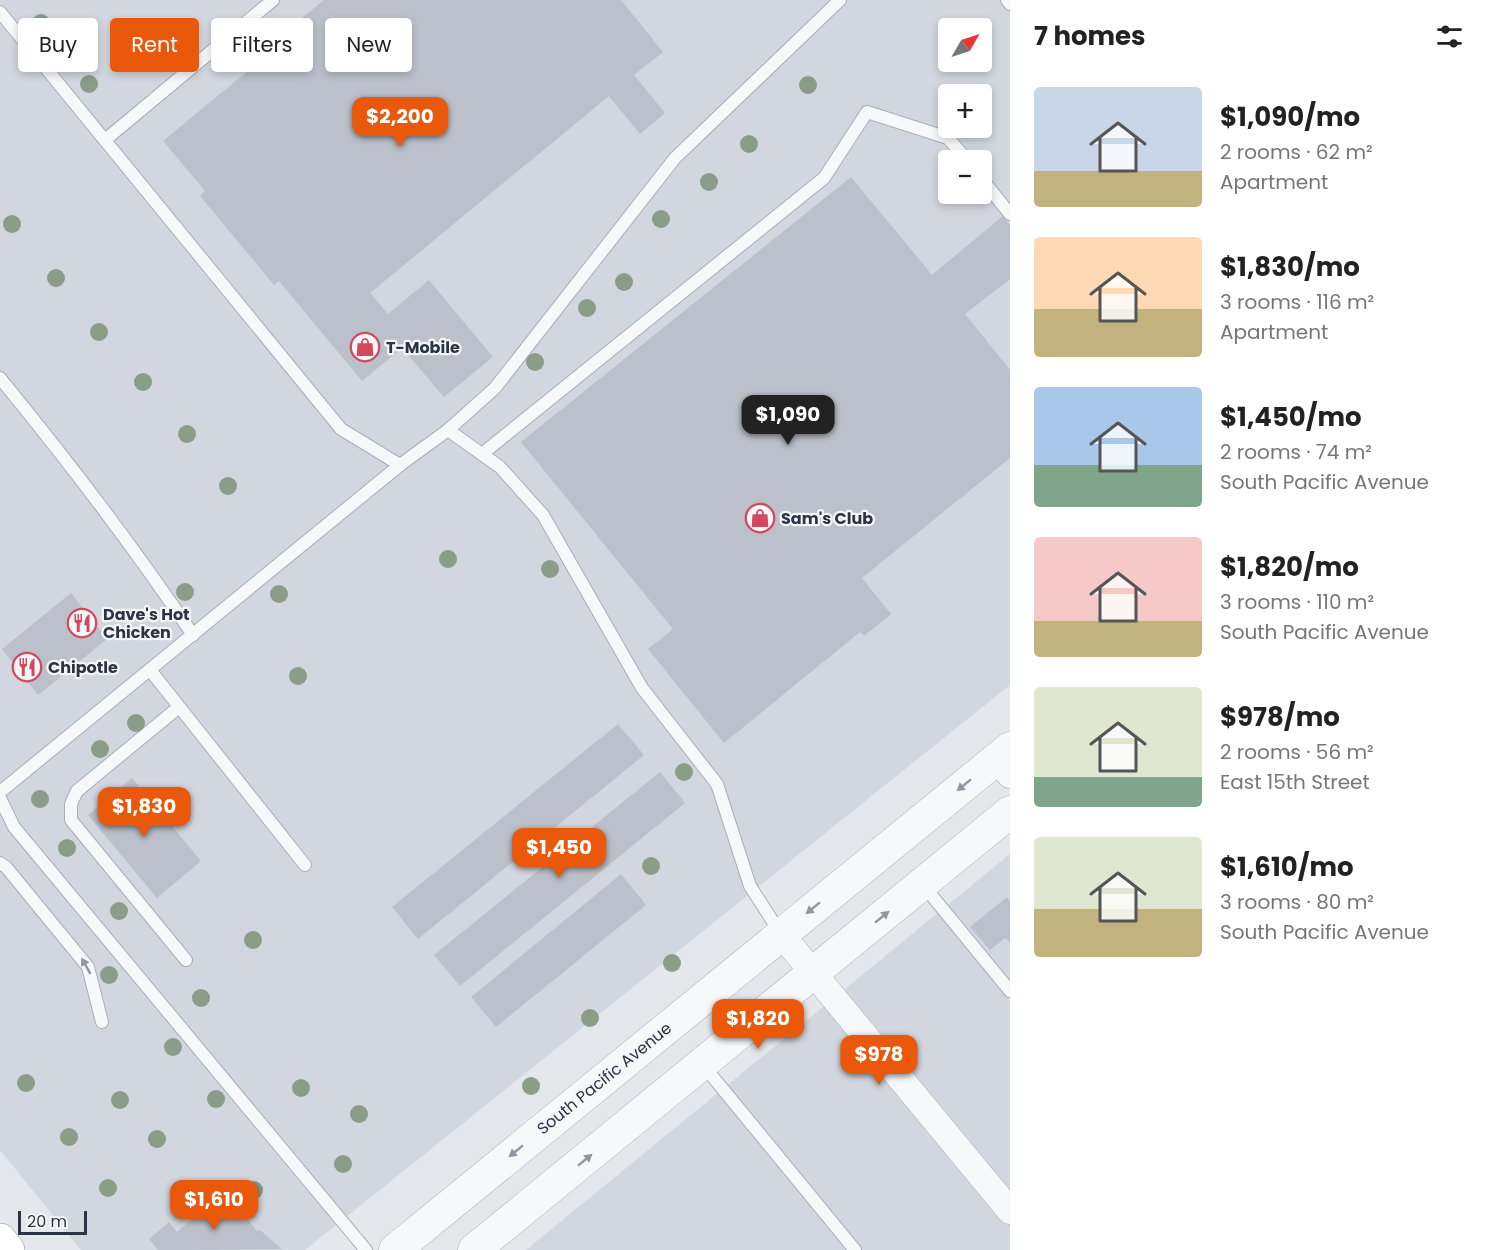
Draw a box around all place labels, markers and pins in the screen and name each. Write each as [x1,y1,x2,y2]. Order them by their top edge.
pin: $2,200 [351,97,449,148]
shop icon: T-Mobile [349,331,381,363]
place label: T-Mobile [386,336,460,359]
pin: $1,090 [739,395,837,446]
shop icon: Sam's Club [744,502,776,534]
place label: Sam's Club [781,507,873,530]
place label: Dave's Hot Chicken [103,603,190,644]
restaurant icon: Dave's Hot Chicken [66,607,98,639]
restaurant icon: Chipotle [11,651,43,683]
place label: Chipotle [48,656,118,679]
pin: $1,830 [95,787,193,838]
pin: $1,450 [510,828,608,879]
pin: $1,820 [709,999,807,1050]
pin: $978 [843,1035,915,1086]
pin: $1,610 [165,1180,263,1231]

